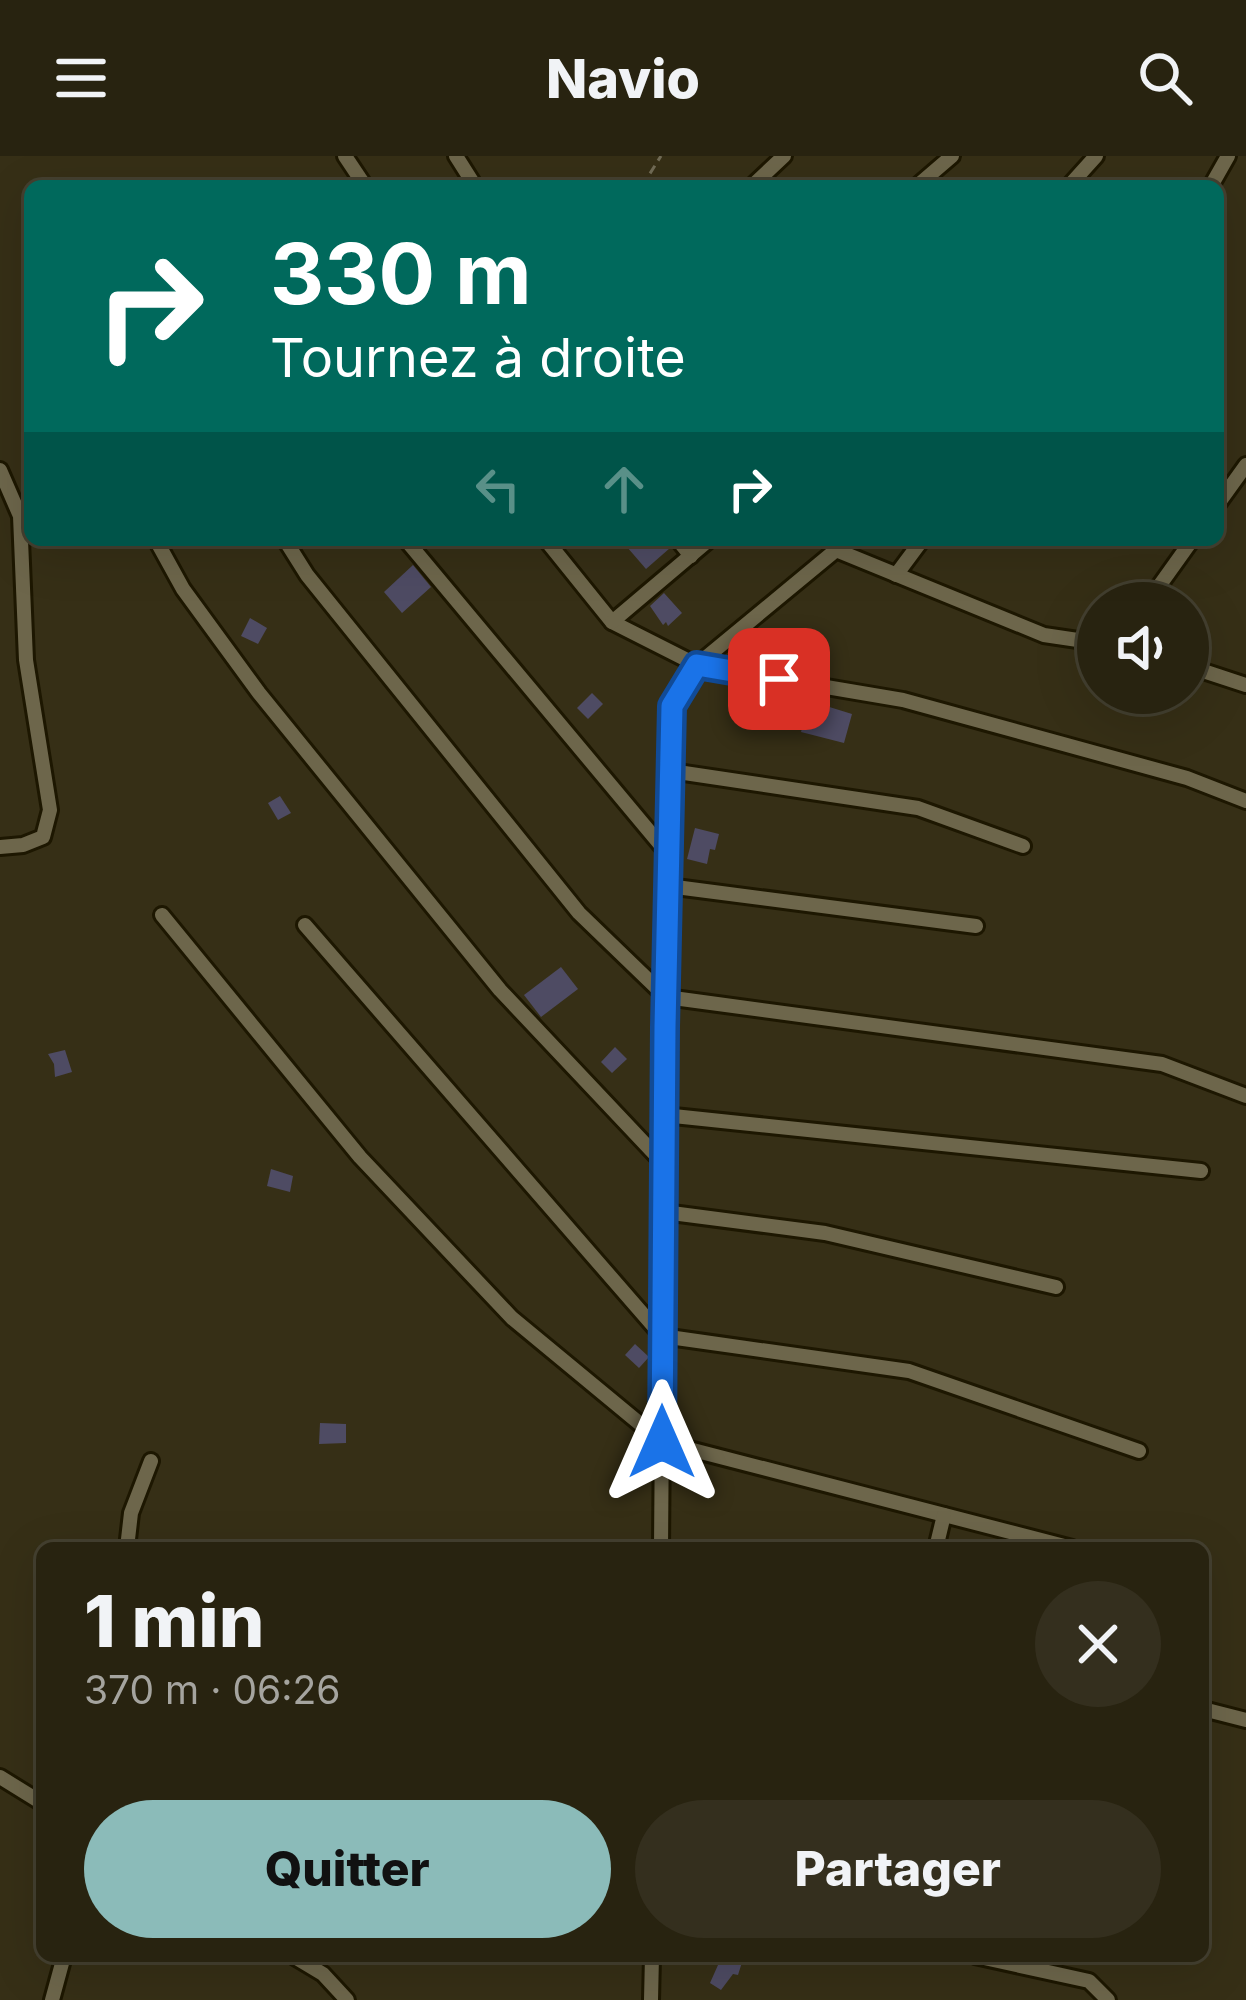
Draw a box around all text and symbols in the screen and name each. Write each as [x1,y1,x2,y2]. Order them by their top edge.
icon: menu [48,45,114,111]
icon: search [1132,45,1198,111]
text: Navio [546,46,700,111]
text: 330 m [270,223,532,324]
icon: right [72,228,228,384]
text: Tournez à droite [270,325,686,390]
icon: left [465,456,531,522]
icon: ahead [591,456,657,522]
icon: right [717,456,783,522]
map controls [1077,582,1209,714]
button: sound [1077,582,1209,714]
pin [728,628,830,730]
icon: arrive [746,646,812,712]
position arrow [599,1379,725,1505]
text: 1 min [84,1577,264,1664]
button: close [1035,1581,1161,1707]
text: 370 m · 06:26 [84,1666,340,1713]
button: Quitter [84,1800,611,1938]
button: Partager [635,1800,1161,1938]

